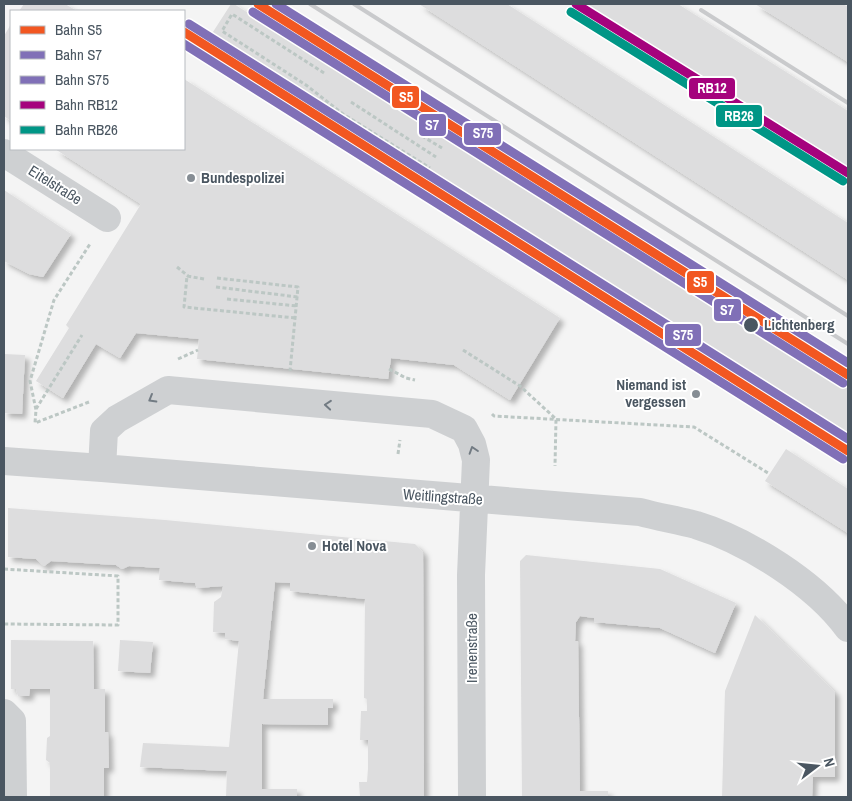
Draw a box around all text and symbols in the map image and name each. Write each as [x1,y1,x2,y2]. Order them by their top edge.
legend [10,10,185,150]
text: Bahn S5 [55,19,102,40]
text: Bahn S7 [55,44,102,65]
text: Bahn S75 [55,69,109,90]
line badge: RB12 [688,77,736,100]
text: RB12 [697,79,727,97]
line badge: S5 [391,85,420,109]
text: S5 [399,88,414,106]
text: Bahn RB12 [55,94,118,115]
line badge: RB26 [715,104,763,128]
text: RB26 [724,107,754,125]
line badge: S7 [418,113,447,137]
text: S7 [425,116,440,134]
text: Bahn RB26 [55,119,118,140]
line badge: S75 [463,122,502,146]
text: S75 [473,124,494,142]
street label: Eitelstraße [24,160,86,209]
place label: Bundespolizei [201,167,284,188]
marker: Bundespolizei [185,172,197,184]
line badge: S5 [686,270,715,294]
text: S5 [693,273,708,291]
line badge: S7 [713,298,742,322]
text: S7 [720,301,735,319]
place label: Lichtenberg [764,314,835,335]
marker: Lichtenberg [742,316,760,334]
line badge: S75 [664,323,702,347]
text: S75 [673,326,694,344]
place label: Niemand ist vergessen [616,374,686,412]
marker: Niemand ist vergessen [690,388,702,400]
one-way arrow [148,393,157,403]
one-way arrow [324,400,332,411]
one-way arrow [469,447,479,455]
street label: Weitlingstraße [403,483,484,510]
place label: Hotel Nova [322,535,386,556]
marker: Hotel Nova [306,540,318,552]
street label: Irenenstraße [461,613,482,683]
north arrow [792,741,842,791]
text: N [820,756,839,769]

